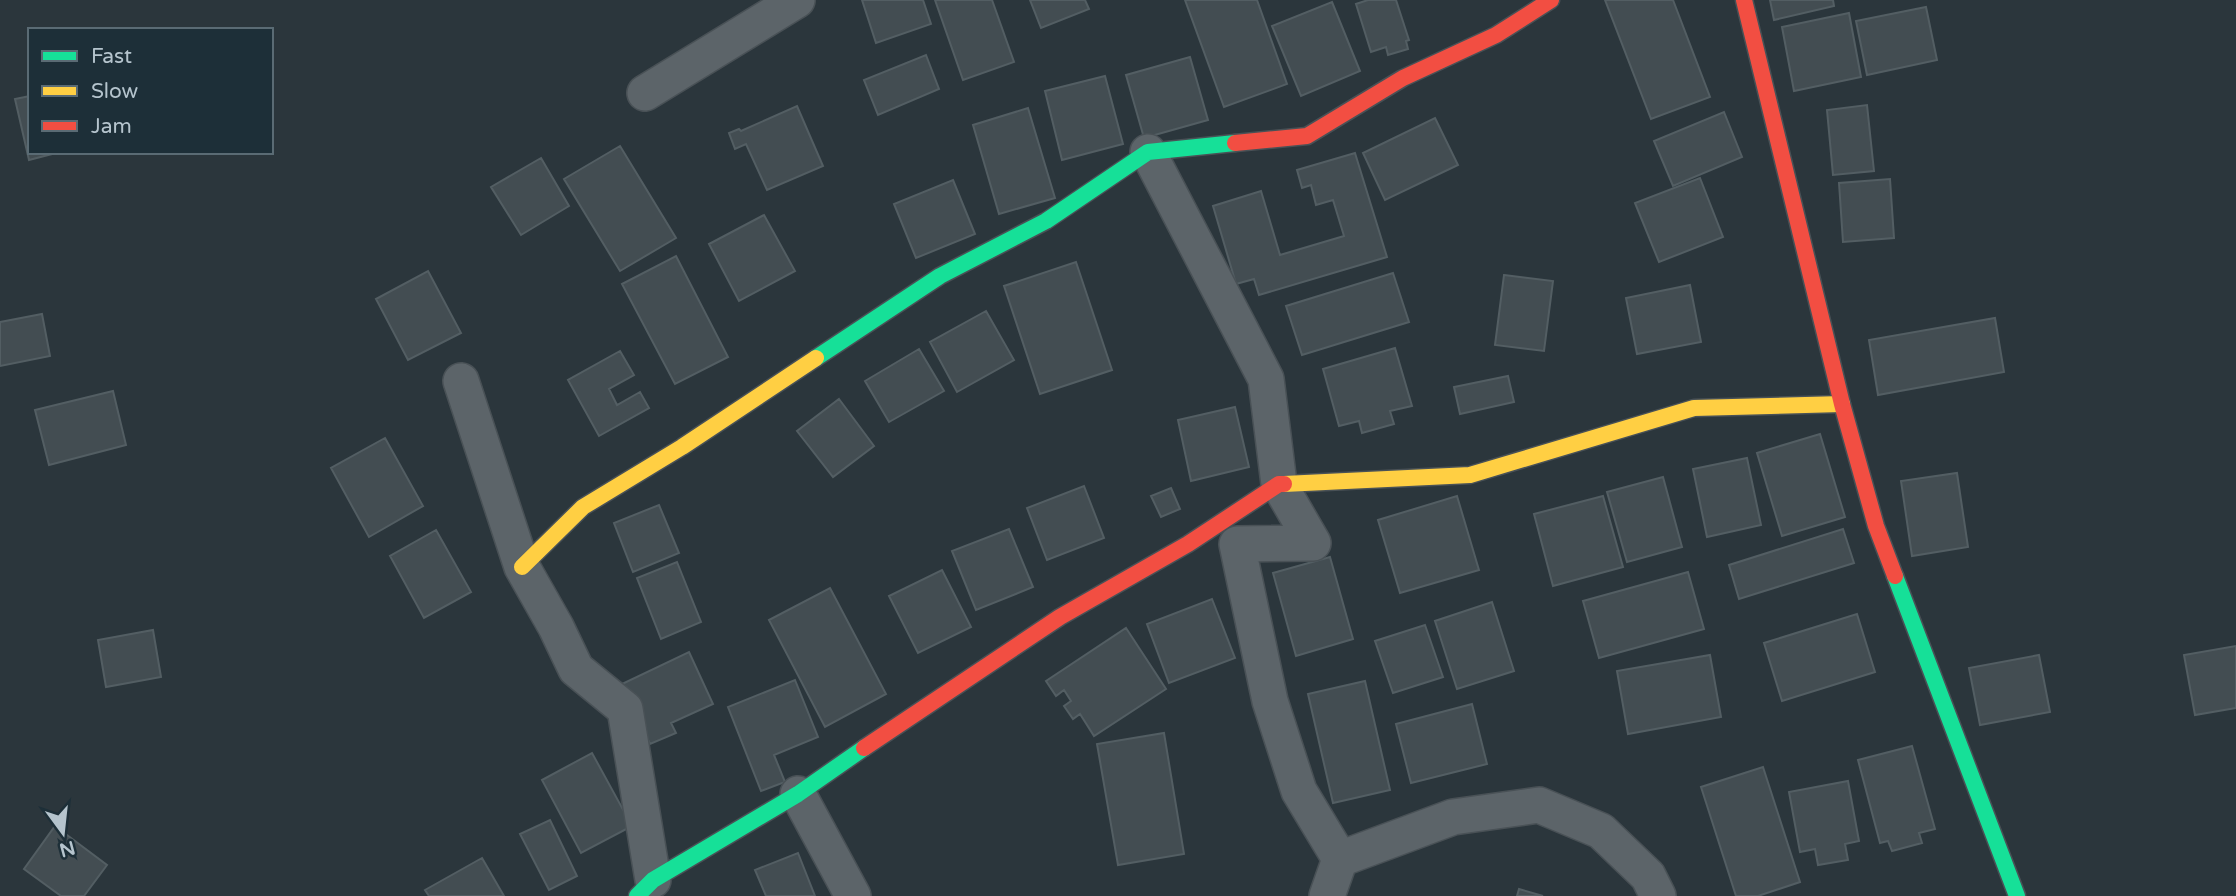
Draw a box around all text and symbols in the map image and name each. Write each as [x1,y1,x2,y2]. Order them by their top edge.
legend [28,28,273,154]
text: Fast [91,44,132,69]
text: Slow [91,79,139,104]
text: Jam [91,114,132,139]
north arrow [28,798,98,868]
text: N [57,836,77,861]

